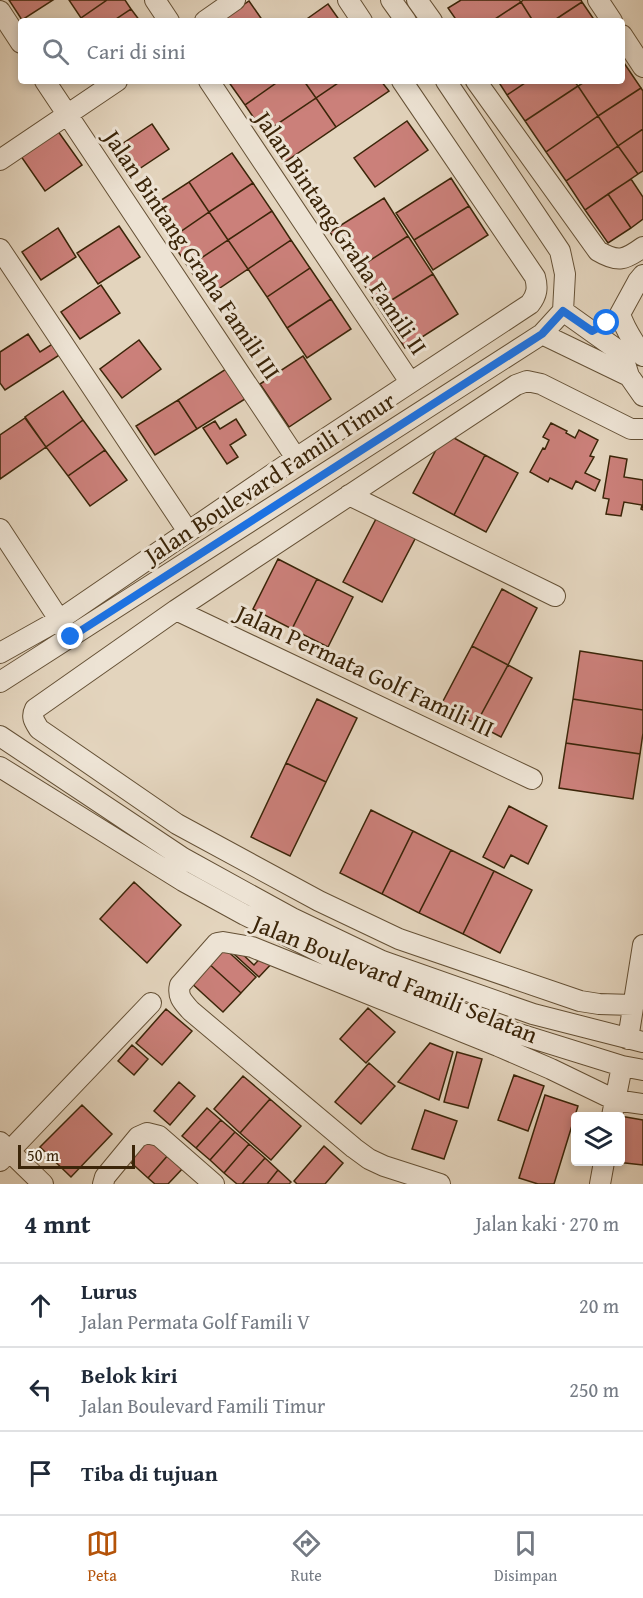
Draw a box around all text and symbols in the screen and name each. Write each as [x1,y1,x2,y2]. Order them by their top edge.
search box [18,18,625,84]
icon: search [39,35,72,68]
text: Cari di sini [87,35,186,67]
street label: Jalan Bintang Graha Famili II [245,101,436,362]
street label: Jalan Bintang Graha Famili III [94,120,289,387]
route start [593,309,619,335]
street label: Jalan Boulevard Famili Timur [135,383,402,574]
street label: Jalan Permata Golf Famili III [228,594,500,746]
route end [57,623,83,649]
street label: Jalan Boulevard Famili Selatan [245,904,543,1052]
map controls [571,1112,625,1166]
button: layers [571,1112,625,1166]
scale bar [18,1142,135,1170]
text: 50 m [27,1143,59,1167]
text: 4 mnt [24,1204,91,1243]
text: Jalan kaki · 270 m [475,1209,619,1238]
text: Lurus [81,1275,137,1307]
icon: ahead [24,1289,57,1322]
text: 20 m [579,1291,619,1320]
text: Jalan Permata Golf Famili V [81,1307,310,1336]
text: Belok kiri [81,1359,178,1391]
icon: left [24,1373,57,1406]
text: 250 m [569,1375,619,1404]
text: Jalan Boulevard Famili Timur [81,1391,325,1420]
icon: arrive [24,1457,57,1490]
text: Tiba di tujuan [81,1457,218,1489]
tab: Peta [86,1527,119,1587]
tab: Rute [290,1527,323,1587]
tab: Disimpan [494,1527,557,1587]

